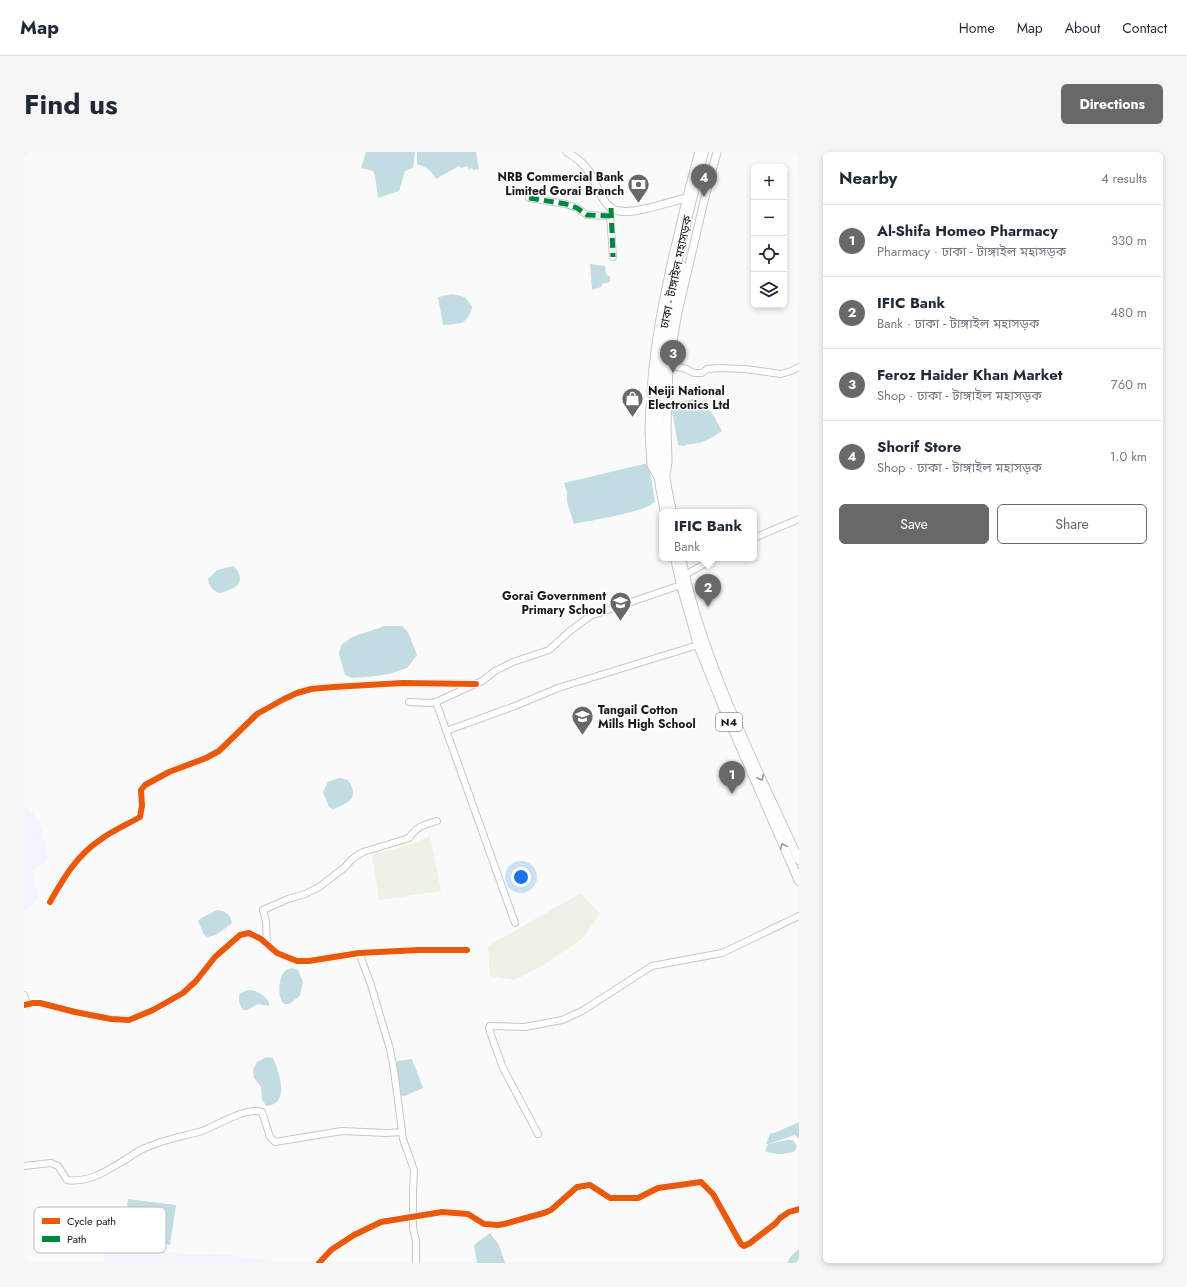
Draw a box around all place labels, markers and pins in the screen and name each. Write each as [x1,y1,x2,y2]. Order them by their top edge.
pin: 4 [691,164,717,197]
place label: NRB Commercial Bank Limited Gorai Branch [498,168,624,200]
bank icon: NRB Commercial Bank Limited Gorai Branch [626,171,652,204]
pin: 3 [660,340,686,373]
place label: Neiji National Electronics Ltd [648,382,730,414]
shop icon: Neiji National Electronics Ltd [619,385,645,418]
pin: 2 [695,574,721,607]
place label: Gorai Government Primary School [502,587,606,619]
school or university icon: Gorai Government Primary School [608,590,634,623]
place label: Tangail Cotton Mills High School [598,701,696,733]
school or university icon: Tangail Cotton Mills High School [569,704,595,737]
pin: 1 [719,761,745,794]

